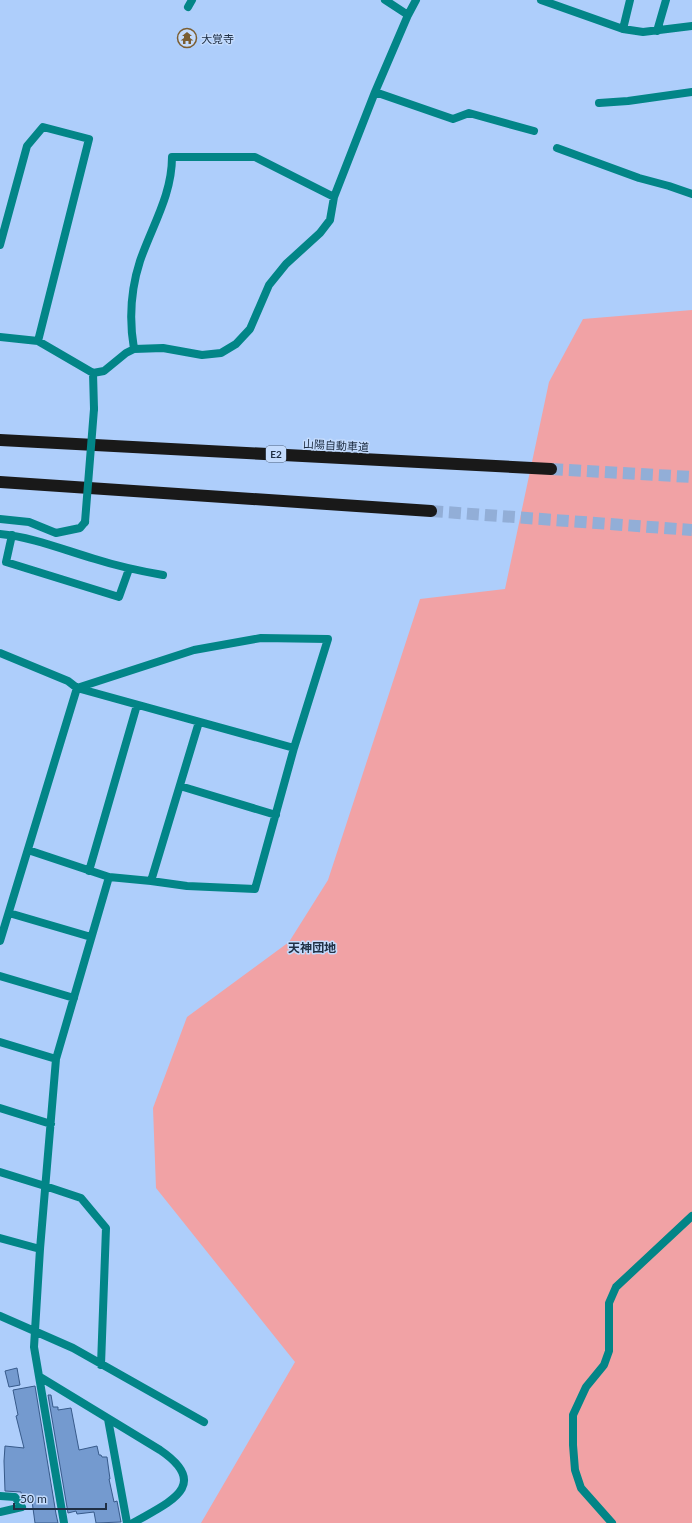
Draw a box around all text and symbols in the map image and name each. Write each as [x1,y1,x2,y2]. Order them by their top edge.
temple icon: 大覚寺 [176,27,198,49]
place label: 大覚寺 [201,32,234,45]
street label: 山陽自動車道 [303,437,369,453]
road number: E2 [266,446,286,462]
district label: 天神団地 [288,940,336,955]
scale bar [14,1485,106,1511]
text: 50 m [20,1491,47,1506]

